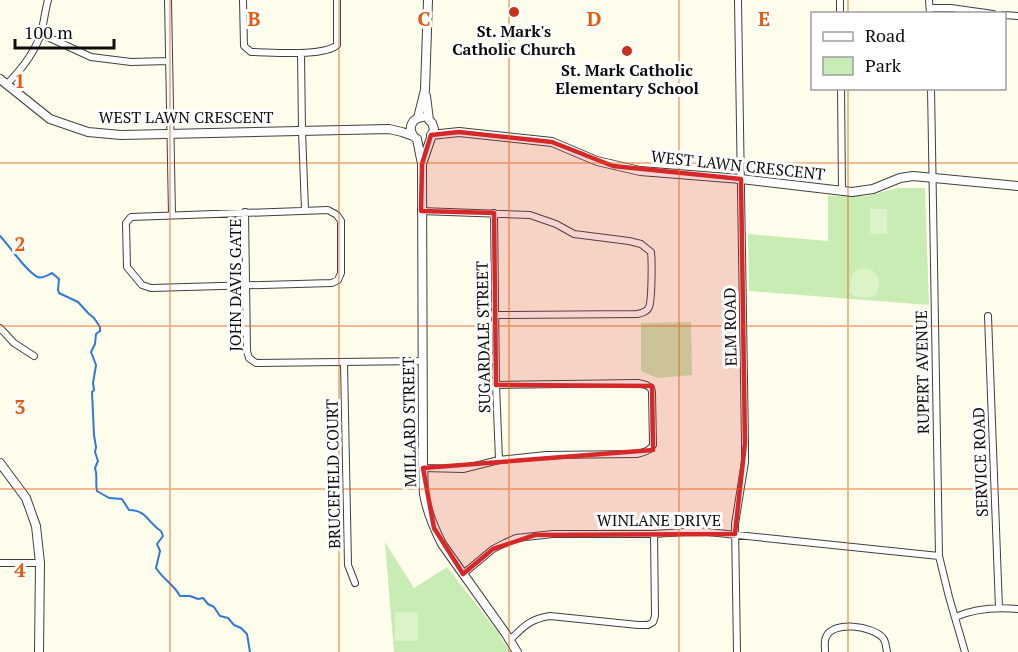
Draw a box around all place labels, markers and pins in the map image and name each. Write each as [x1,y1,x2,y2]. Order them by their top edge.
marker: St. Mark's Catholic Church [507,5,521,19]
place label: St. Mark's Catholic Church [452,20,577,60]
marker: St. Mark Catholic Elementary School [620,44,634,58]
place label: St. Mark Catholic Elementary School [555,59,699,99]

